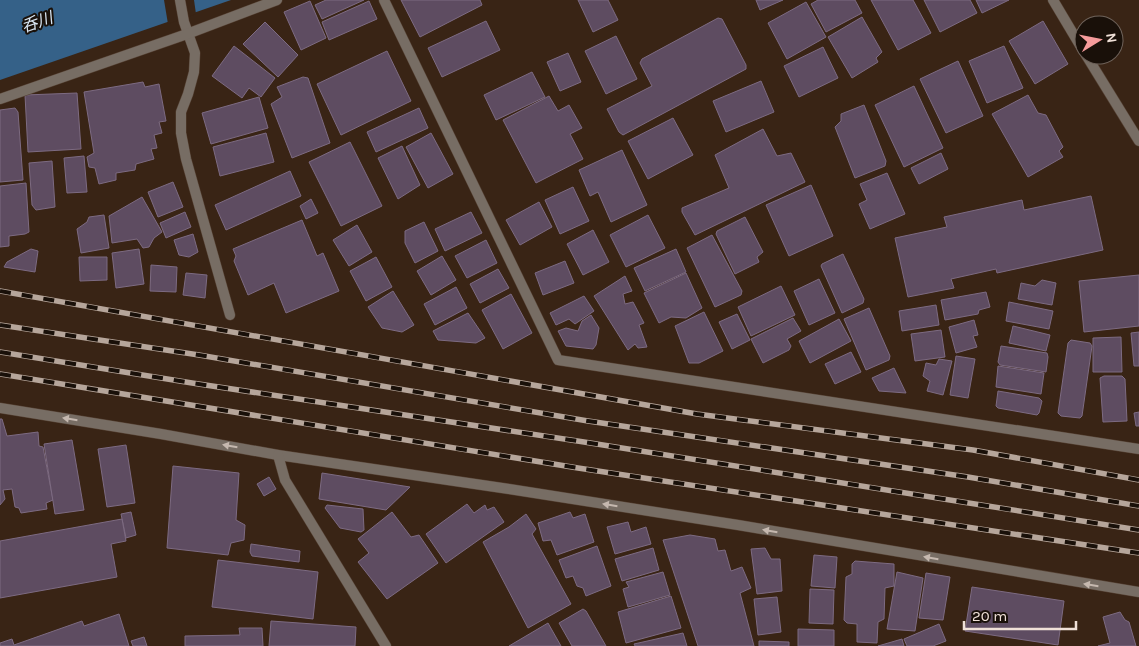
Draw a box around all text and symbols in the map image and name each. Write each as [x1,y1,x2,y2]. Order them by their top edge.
water label: 呑川 [19,7,57,36]
north arrow [1074,15,1124,65]
text: N [1102,31,1121,44]
one-way arrow [61,415,77,423]
one-way arrow [222,441,238,449]
one-way arrow [602,501,618,509]
one-way arrow [762,526,778,534]
one-way arrow [922,554,938,562]
one-way arrow [1083,580,1099,588]
scale bar [964,598,1076,630]
text: 20 m [972,607,1007,625]

